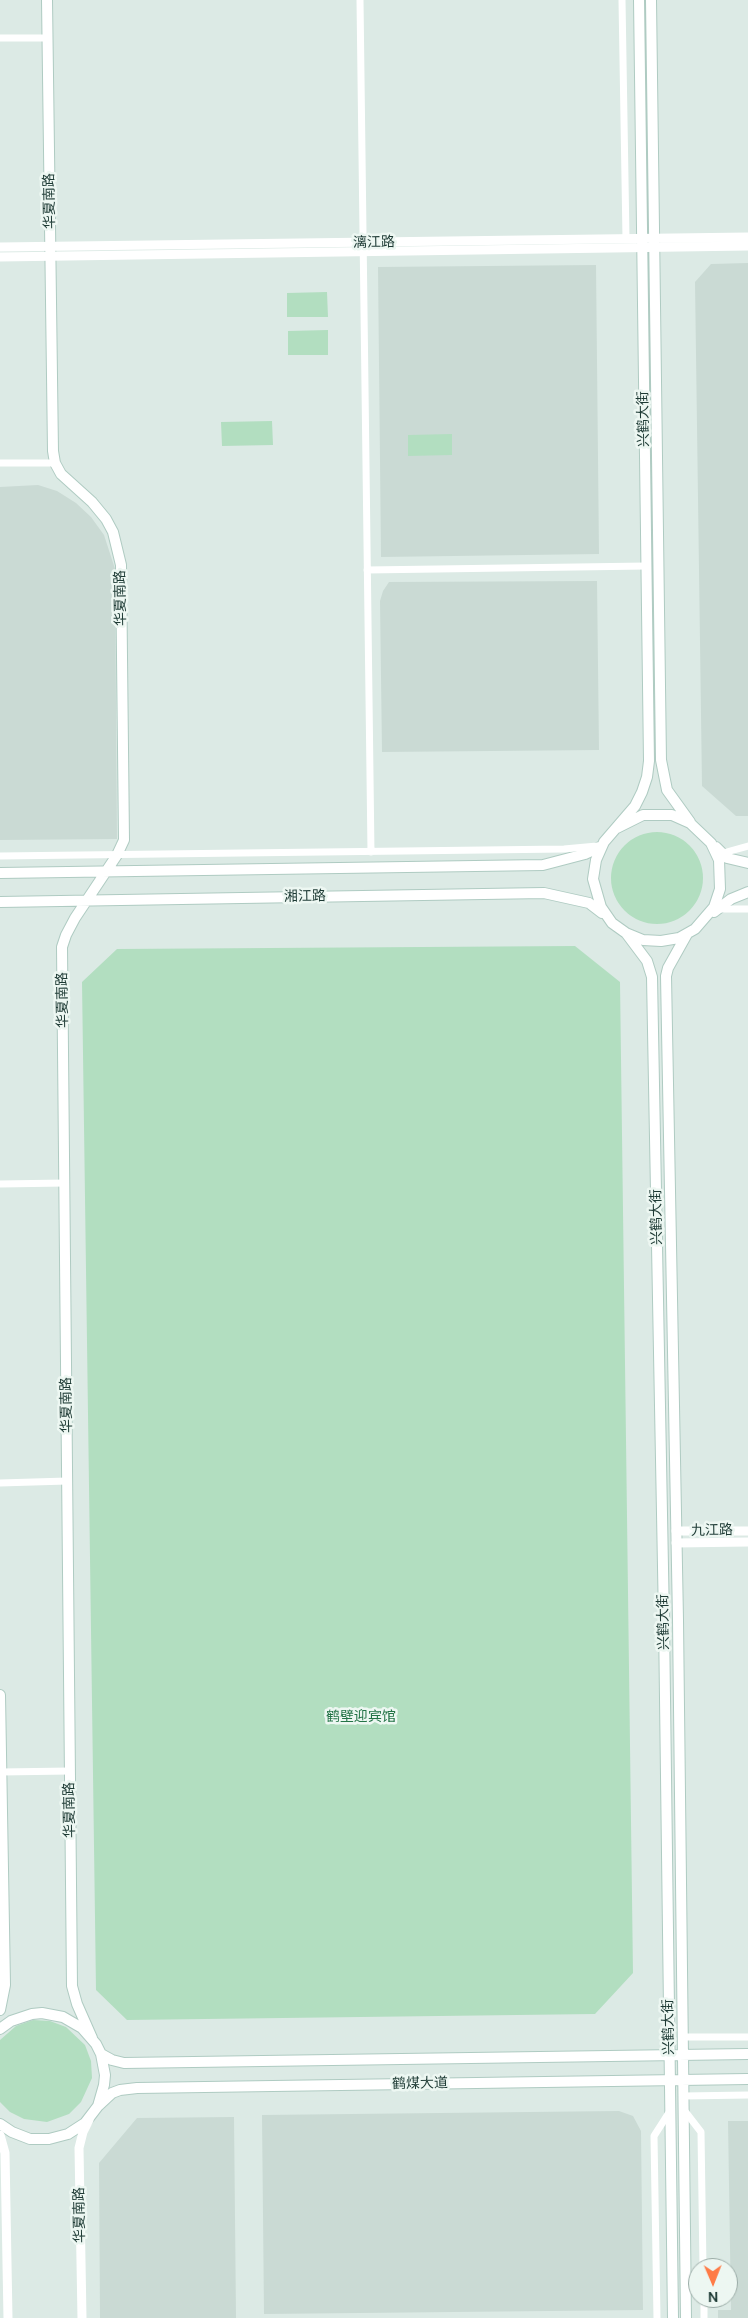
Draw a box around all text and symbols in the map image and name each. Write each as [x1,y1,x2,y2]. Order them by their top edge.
street label: 华夏南路 [41,173,59,229]
street label: 漓江路 [353,234,395,252]
street label: 兴鹤大街 [635,391,653,447]
street label: 华夏南路 [112,570,130,626]
street label: 湘江路 [284,888,326,906]
street label: 华夏南路 [54,972,72,1028]
street label: 兴鹤大街 [648,1189,666,1245]
street label: 华夏南路 [58,1377,76,1433]
street label: 九江路 [691,1522,733,1540]
street label: 兴鹤大街 [655,1594,673,1650]
park label: 鹤壁迎宾馆 [326,1709,396,1725]
street label: 华夏南路 [61,1782,79,1838]
street label: 兴鹤大街 [660,1999,678,2055]
street label: 鹤煤大道 [392,2075,448,2093]
street label: 华夏南路 [71,2187,89,2243]
north arrow [688,2258,738,2308]
text: N [708,2288,719,2306]

